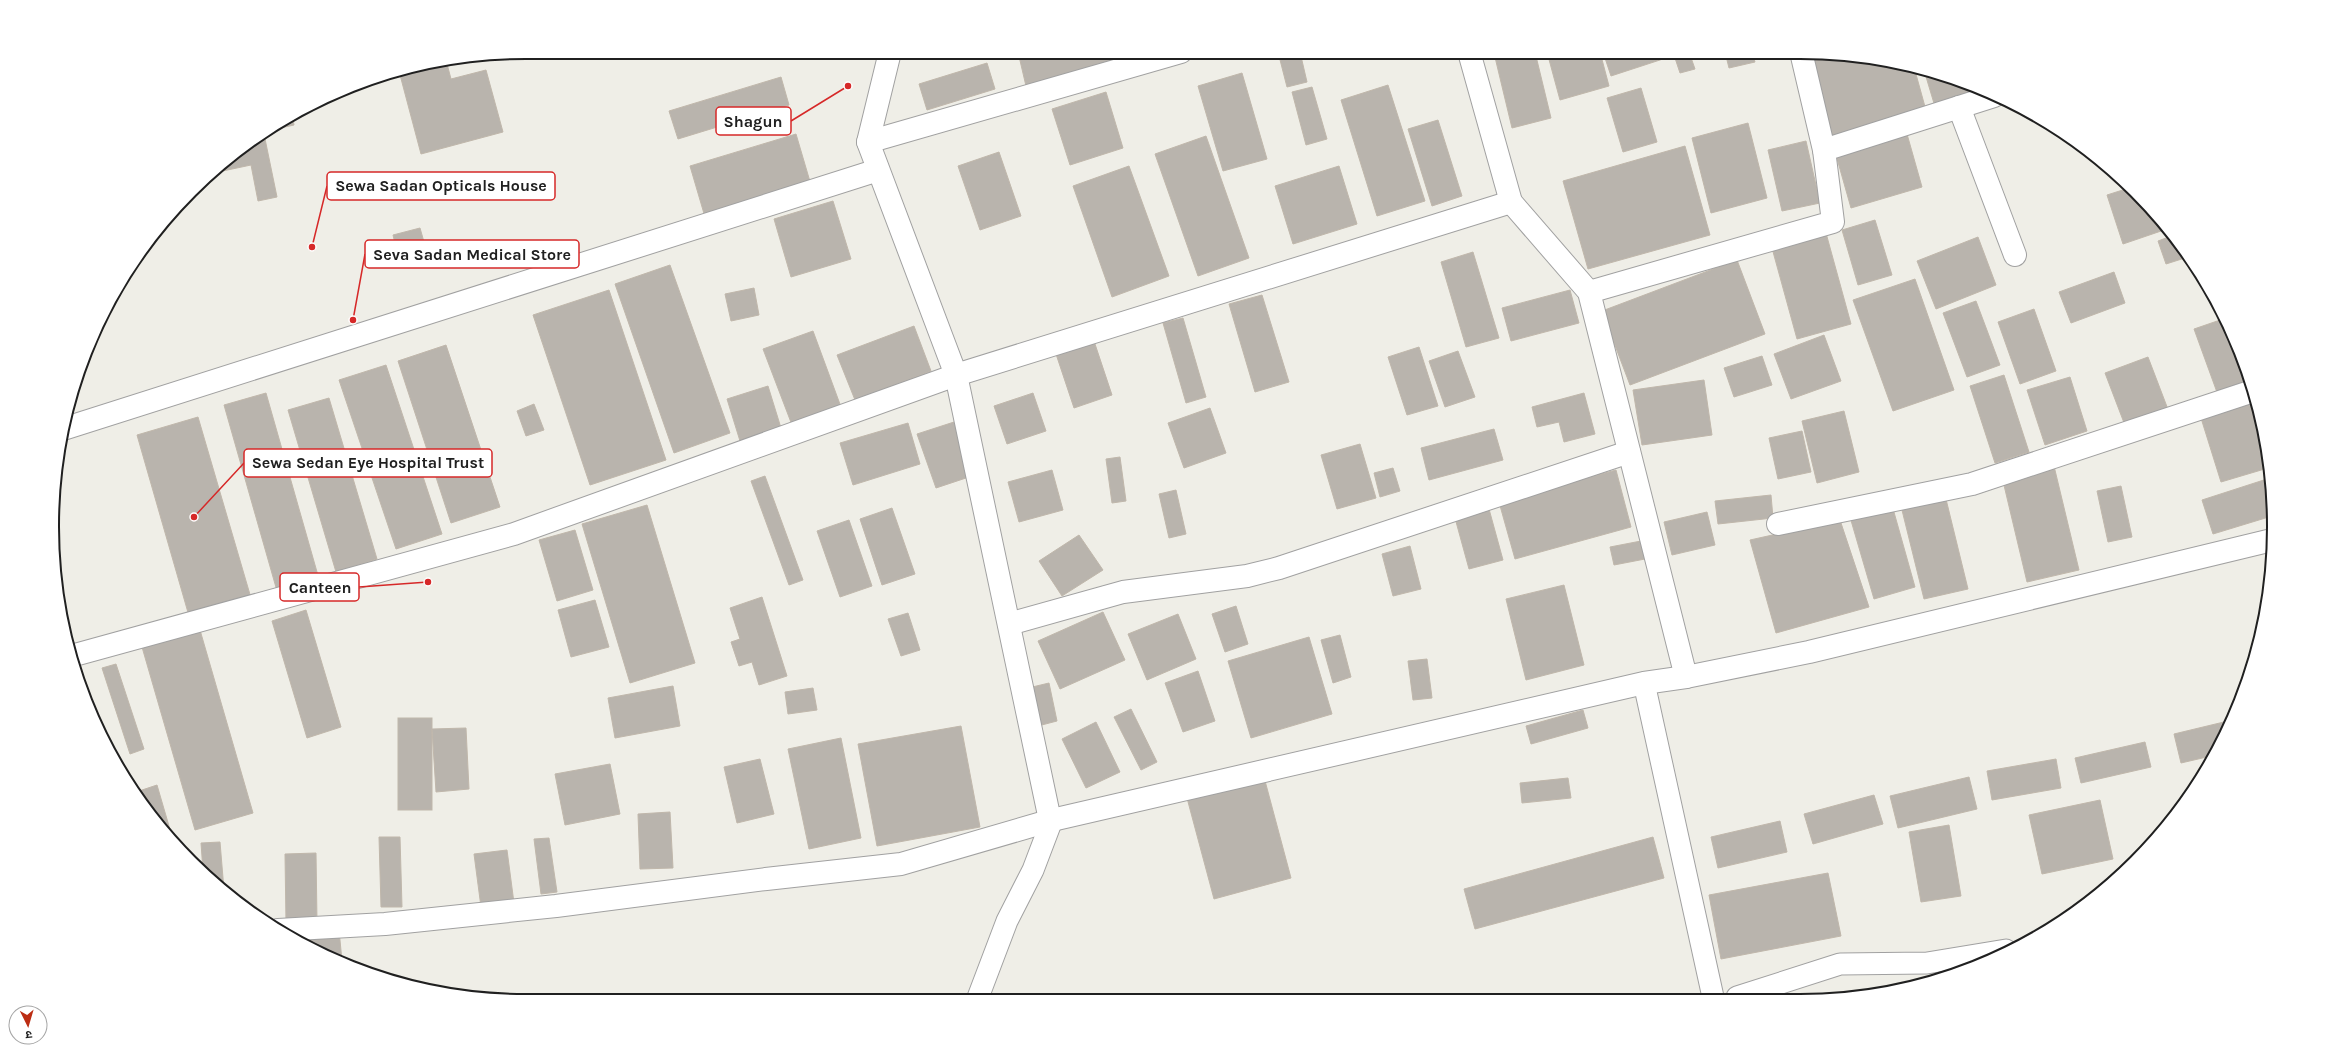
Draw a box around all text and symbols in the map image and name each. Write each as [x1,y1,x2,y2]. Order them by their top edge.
callout: Shagun [716,107,791,135]
text: Shagun [724,112,782,131]
callout: Sewa Sadan Opticals House [327,172,555,200]
text: Sewa Sadan Opticals House [335,176,547,195]
callout: Seva Sadan Medical Store [365,240,579,268]
text: Seva Sadan Medical Store [373,245,571,264]
callout: Sewa Sedan Eye Hospital Trust [244,449,492,477]
text: Sewa Sedan Eye Hospital Trust [252,453,484,472]
callout: Canteen [280,573,359,601]
text: Canteen [289,578,351,597]
north arrow [8,1005,48,1045]
text: उ [24,1028,33,1041]

